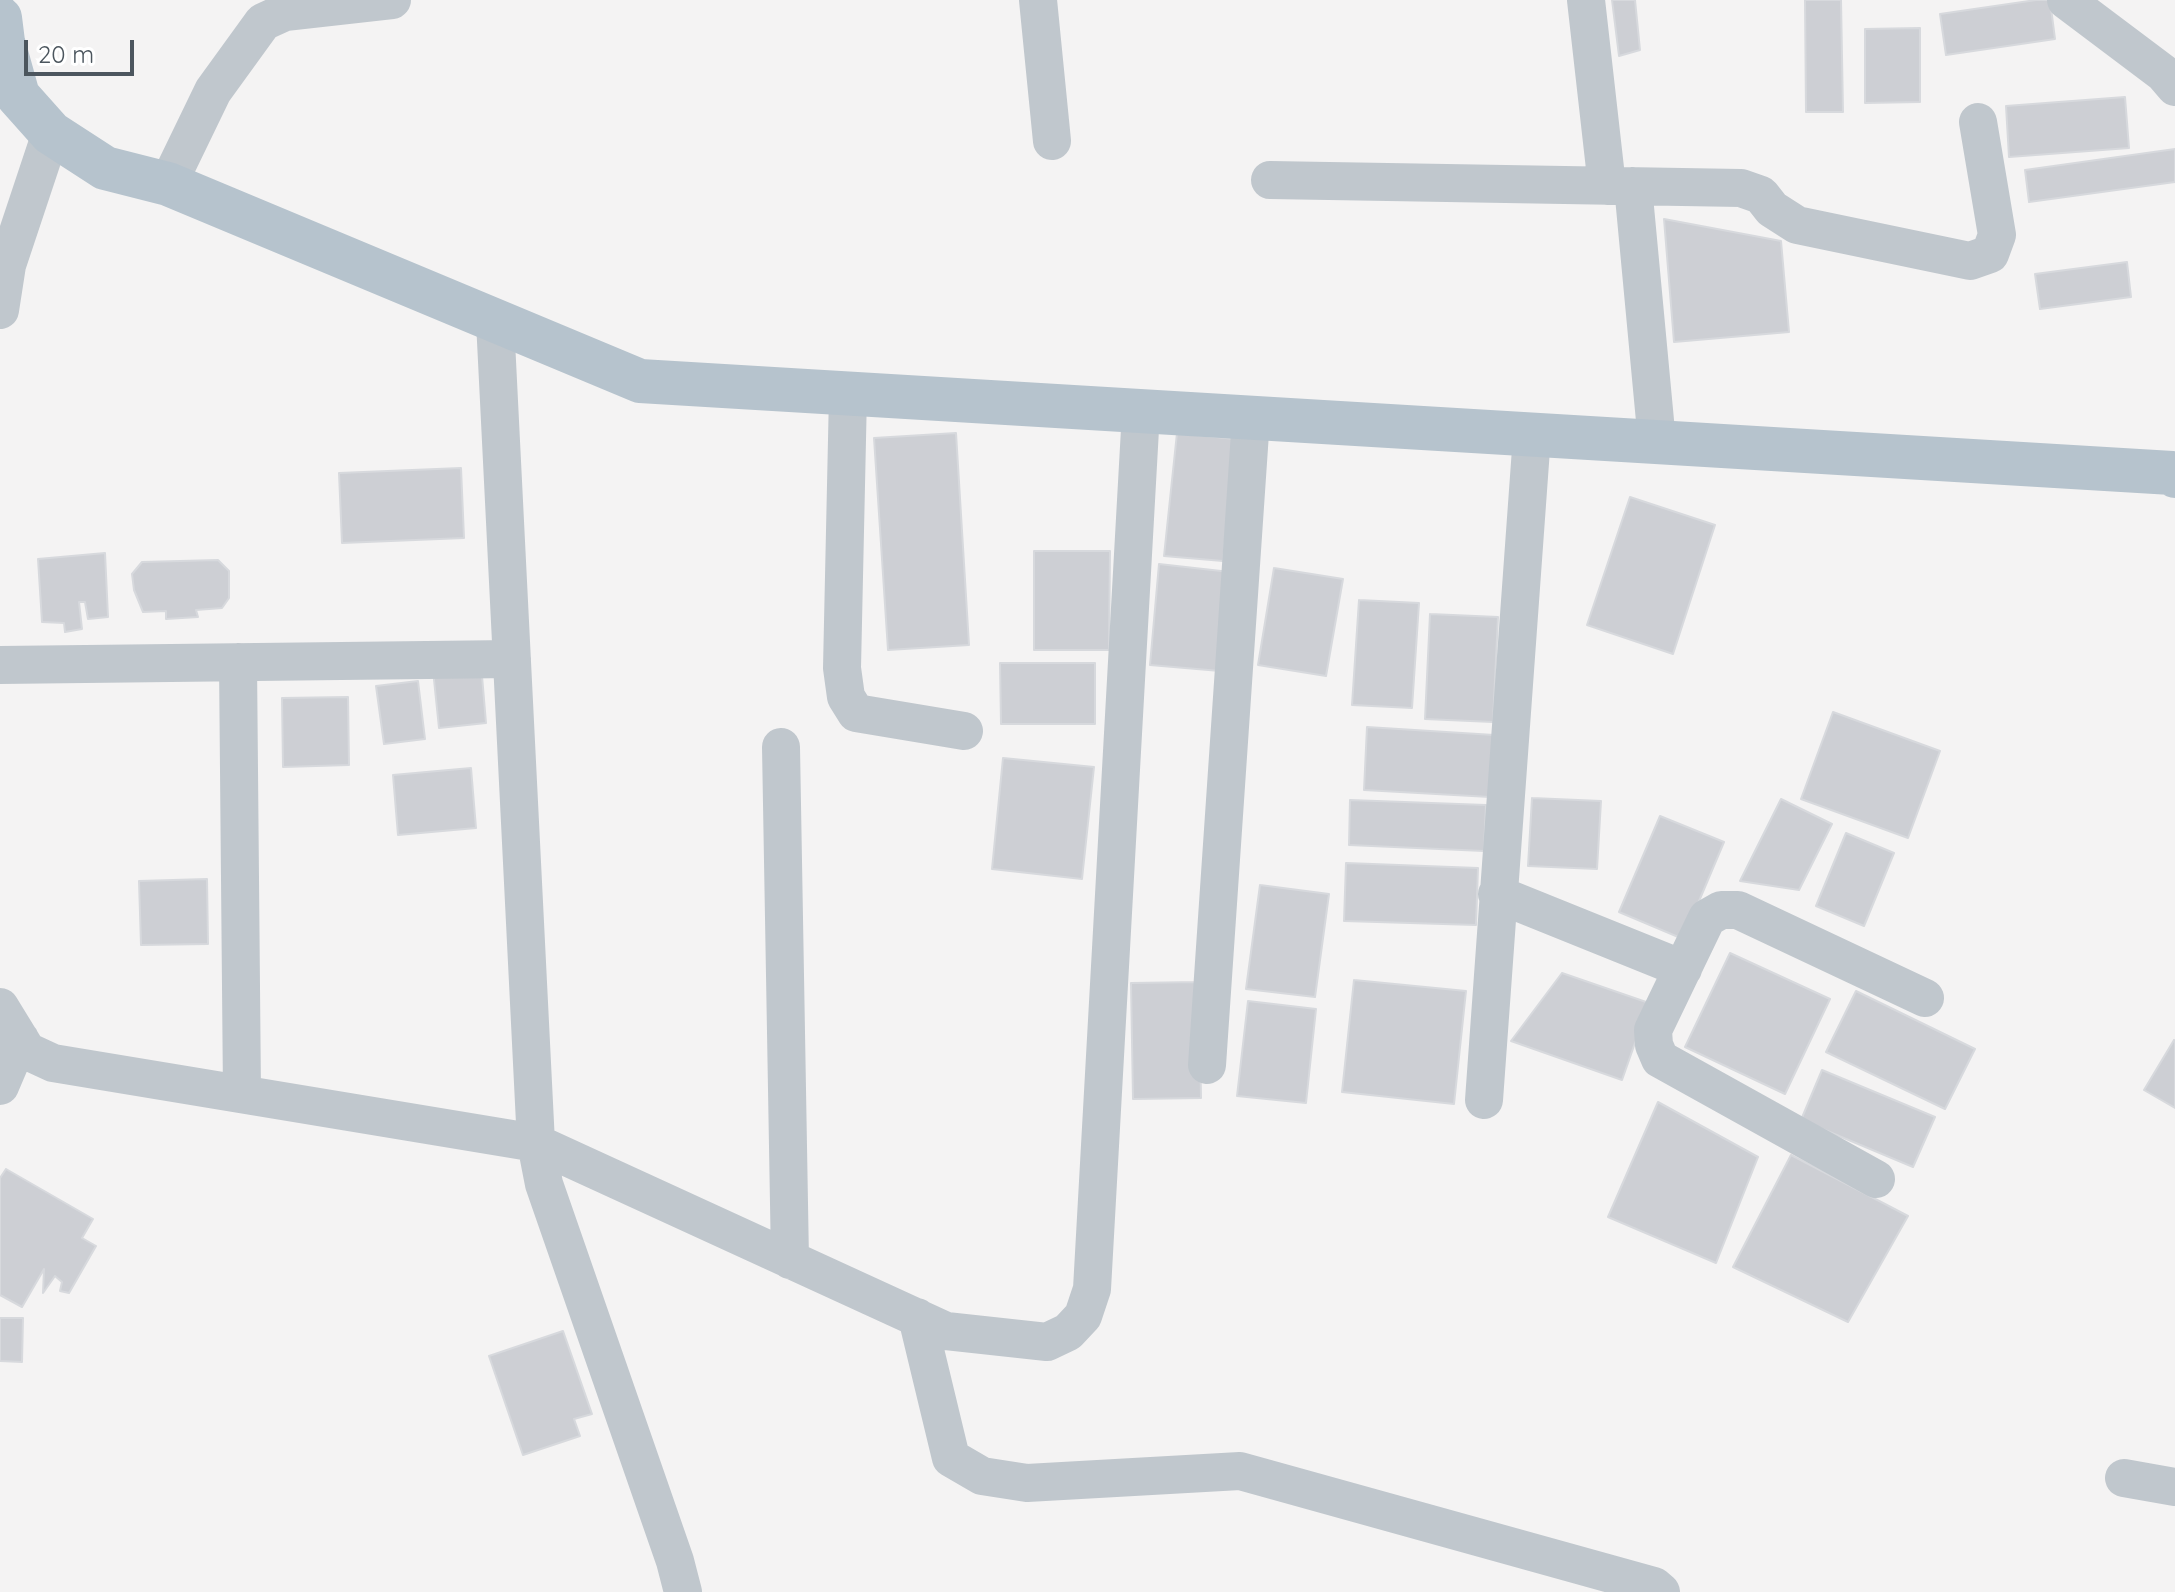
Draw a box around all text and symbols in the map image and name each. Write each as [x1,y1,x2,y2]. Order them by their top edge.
scale bar [28,24,138,74]
text: 20 m [38,39,94,69]

